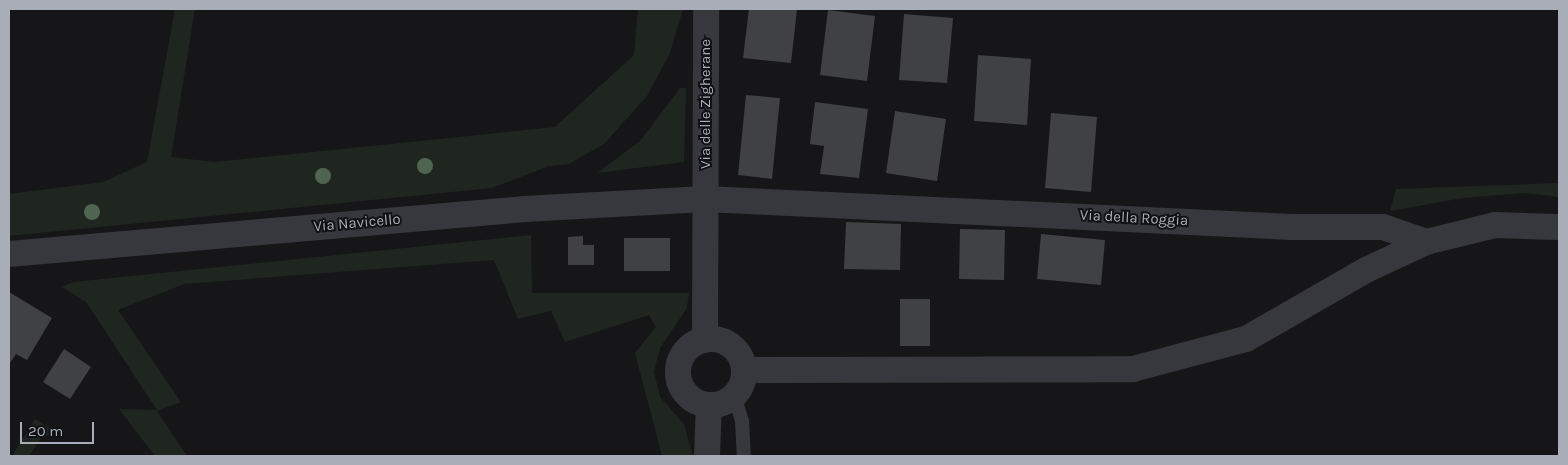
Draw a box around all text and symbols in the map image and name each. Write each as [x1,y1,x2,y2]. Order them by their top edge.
street label: Via delle Zigherane [697,39,715,169]
street label: Via della Roggia [1079,206,1189,230]
street label: Via Navicello [313,210,401,236]
scale bar [22,412,96,444]
text: 20 m [28,422,63,440]

